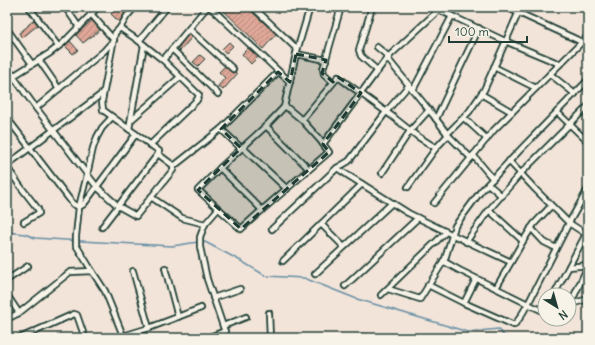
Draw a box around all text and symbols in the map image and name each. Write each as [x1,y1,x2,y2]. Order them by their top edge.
scale bar [449,18,527,44]
text: 100 m [455,24,489,39]
north arrow [537,287,577,327]
text: N [556,307,570,323]

